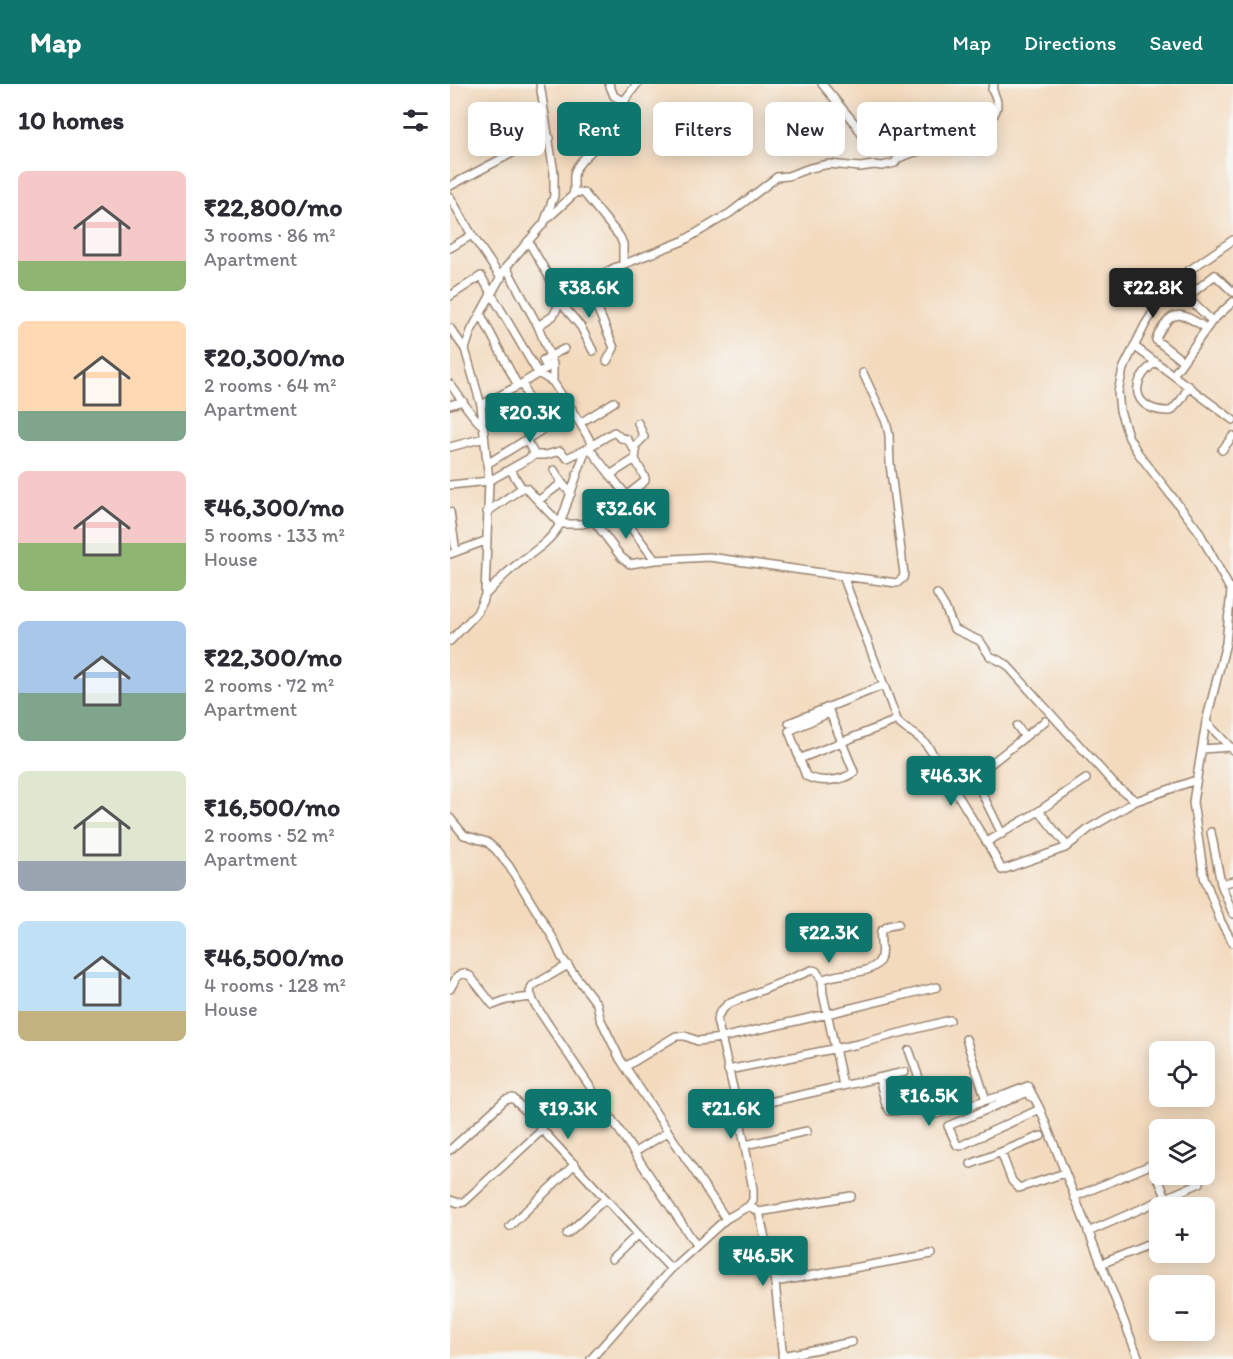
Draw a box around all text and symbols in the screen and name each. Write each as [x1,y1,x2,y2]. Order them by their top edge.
text: Map [30,25,81,59]
text: Map [953,30,991,55]
text: Directions [1024,30,1116,55]
text: Saved [1149,30,1203,55]
chip: Buy [468,102,545,156]
chip: Rent [557,102,641,156]
chip: Filters [653,102,753,156]
chip: New [765,102,845,156]
chip: Apartment [857,102,997,156]
text: 10 homes [18,104,124,136]
icon: filters [399,104,432,137]
text: ₹22,800/mo [204,191,342,223]
icon: home [66,195,138,267]
text: 3 rooms · 86 m² [204,223,336,247]
text: Apartment [204,247,297,271]
pin: ₹38.6K [540,268,638,319]
pin: ₹22.8K [1104,268,1202,319]
text: ₹38.6K [559,275,619,299]
text: ₹22.8K [1123,275,1183,299]
text: ₹20,300/mo [204,341,345,373]
icon: home [66,345,138,417]
text: 2 rooms · 64 m² [204,373,336,397]
pin: ₹20.3K [481,393,579,444]
text: Apartment [204,397,297,421]
text: ₹20.3K [499,400,561,424]
pin: ₹32.6K [577,489,675,540]
text: ₹46,300/mo [204,491,344,523]
icon: home [66,495,138,567]
text: ₹32.6K [596,496,656,520]
text: 5 rooms · 133 m² [204,523,345,547]
text: House [204,547,258,571]
text: ₹22,300/mo [204,641,342,673]
icon: home [66,645,138,717]
text: 2 rooms · 72 m² [204,673,334,697]
text: Apartment [204,697,297,721]
pin: ₹46.3K [902,756,1000,807]
text: ₹46.3K [921,763,981,787]
text: ₹16,500/mo [204,791,340,823]
icon: home [66,795,138,867]
text: 2 rooms · 52 m² [204,823,335,847]
text: Apartment [204,847,297,871]
pin: ₹22.3K [780,913,878,964]
text: ₹22.3K [799,920,859,944]
text: ₹46,500/mo [204,941,344,973]
icon: home [66,945,138,1017]
text: 4 rooms · 128 m² [204,973,346,997]
text: House [204,997,258,1021]
map controls [1149,1041,1215,1341]
button: locate [1149,1041,1215,1107]
pin: ₹16.5K [880,1076,978,1127]
text: ₹16.5K [900,1083,958,1107]
pin: ₹19.3K [519,1089,617,1140]
pin: ₹21.6K [682,1089,780,1140]
text: ₹19.3K [539,1096,597,1120]
text: ₹21.6K [702,1096,760,1120]
button: layers [1149,1119,1215,1185]
button: + [1149,1197,1215,1263]
pin: ₹46.5K [714,1236,812,1287]
text: ₹46.5K [733,1243,793,1267]
button: − [1149,1275,1215,1341]

